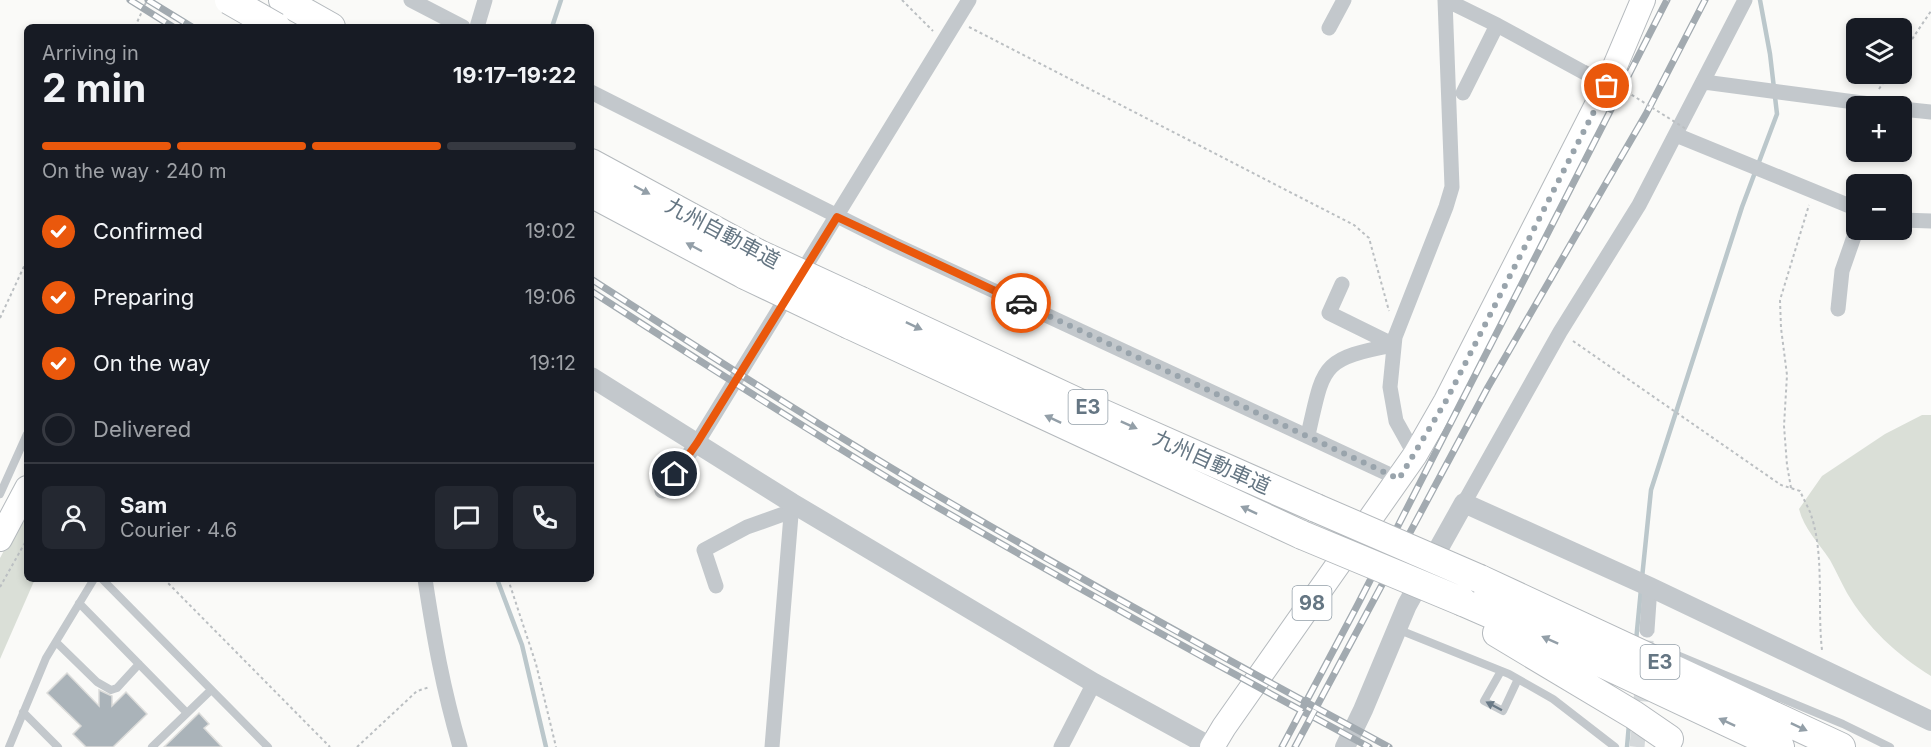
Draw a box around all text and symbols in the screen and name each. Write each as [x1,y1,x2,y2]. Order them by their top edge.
map controls [1846,18,1912,240]
button: layers [1846,18,1912,84]
text: Arriving in [42,41,139,65]
pin [1581,60,1632,111]
text: 19:17–19:22 [453,62,576,88]
text: 2 min [42,64,146,111]
icon: bag [1590,69,1623,102]
button: + [1846,96,1912,162]
text: On the way · 240 m [42,159,227,183]
button: − [1846,174,1912,240]
one-way arrow [634,185,651,195]
street label: 九州自動車道 [662,192,784,274]
icon: check [42,215,75,248]
text: Confirmed [93,218,203,244]
text: 19:02 [525,219,576,243]
one-way arrow [685,242,702,252]
courier [991,273,1051,333]
icon: check [42,281,75,314]
text: Preparing [93,284,194,310]
text: 19:06 [525,285,576,309]
icon: car [1005,287,1038,320]
one-way arrow [906,321,923,330]
icon: check [42,347,75,380]
text: On the way [93,350,211,376]
text: 19:12 [529,351,576,375]
road number: E3 [1068,390,1108,424]
one-way arrow [1045,415,1062,424]
text: Delivered [93,416,191,442]
one-way arrow [1121,420,1139,430]
street label: 九州自動車道 [1149,425,1275,499]
pin [649,448,700,499]
icon: home [658,457,691,490]
button: person [42,486,105,549]
button: chat [435,486,498,549]
button: phone [513,486,576,549]
text: Sam [120,492,167,518]
one-way arrow [1241,506,1258,515]
text: Courier · 4.6 [120,518,237,542]
road number: 98 [1292,586,1332,620]
one-way arrow [1540,635,1558,645]
road number: E3 [1640,645,1680,679]
one-way arrow [1485,701,1502,711]
one-way arrow [1718,717,1735,726]
one-way arrow [1791,723,1808,732]

